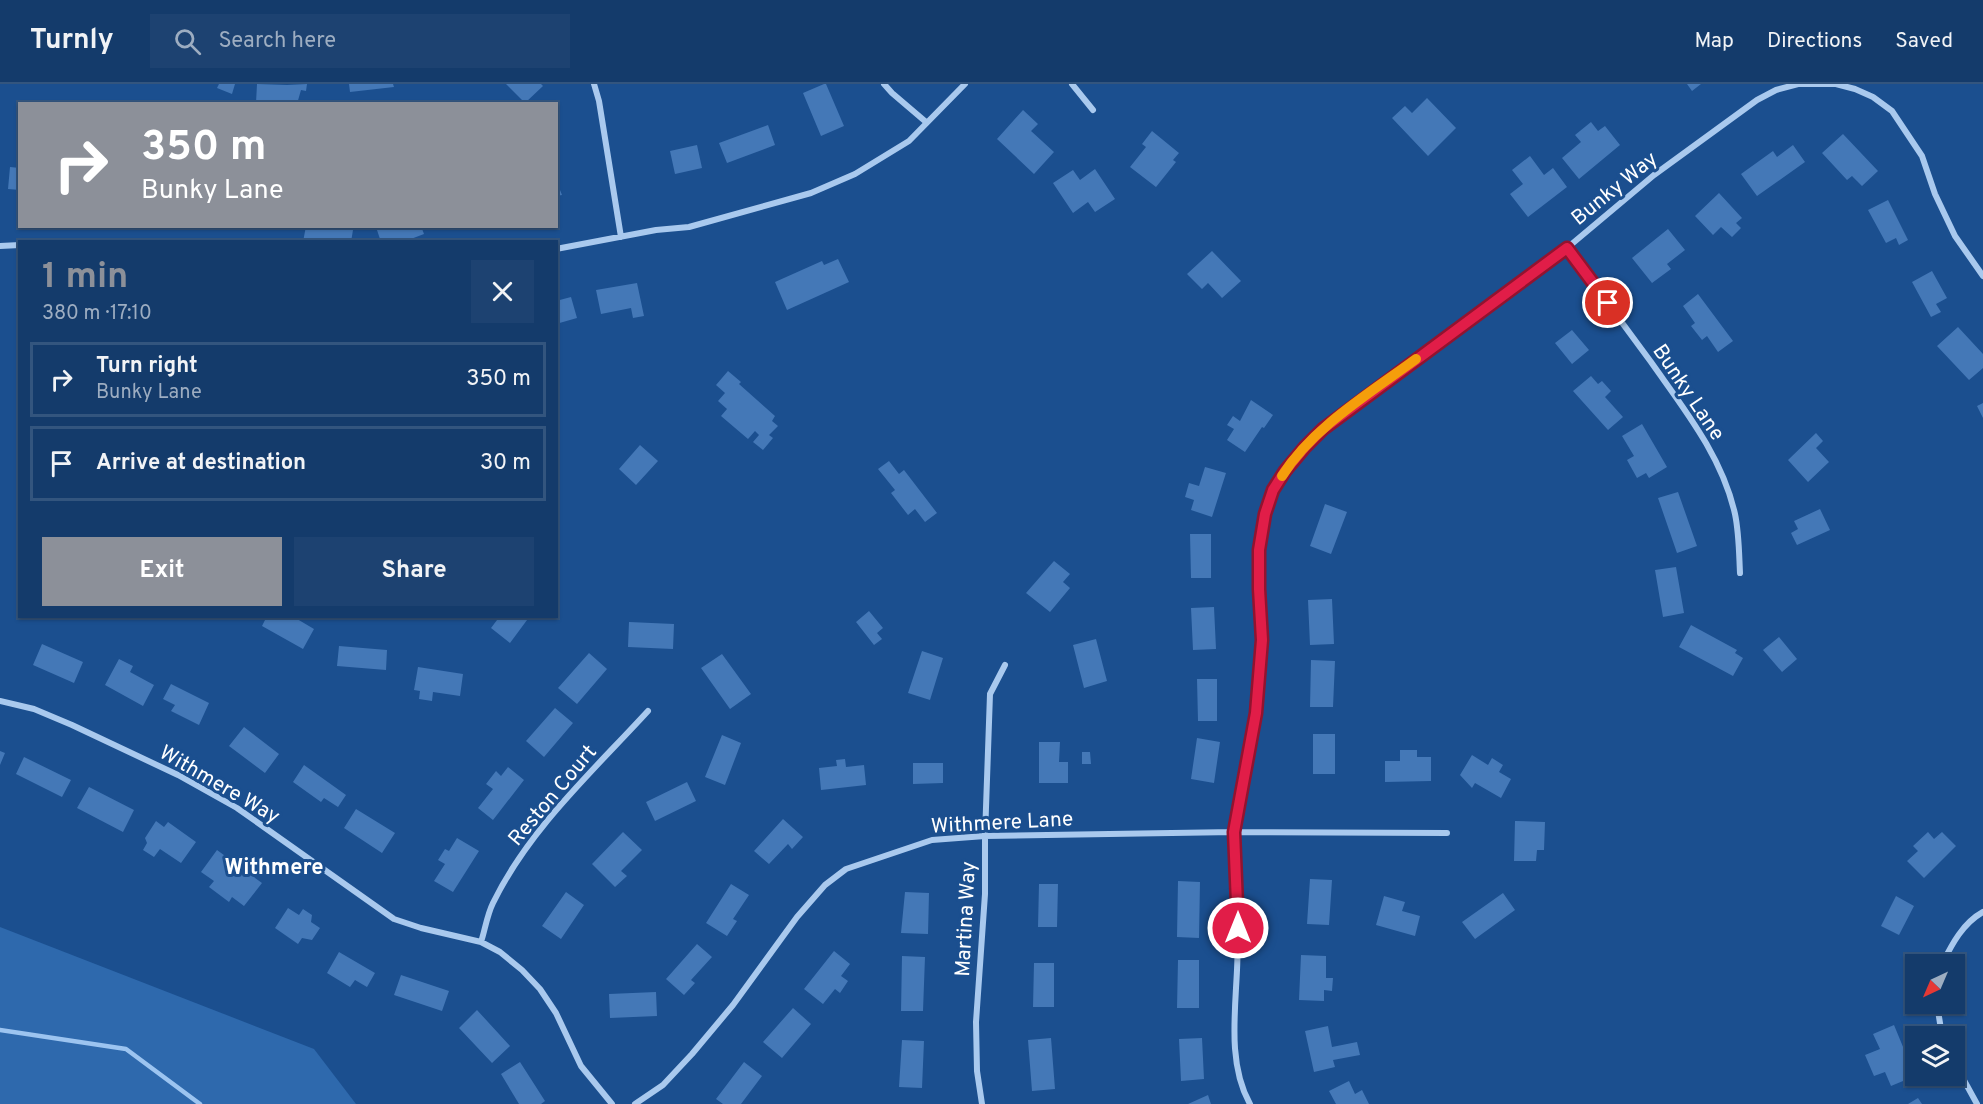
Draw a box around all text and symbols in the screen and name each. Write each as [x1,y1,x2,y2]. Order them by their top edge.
search box [150,14,570,68]
text: Turnly [30,23,114,59]
icon: search [171,25,204,58]
text: Search here [219,28,336,55]
text: Map [1694,28,1734,55]
text: Directions [1767,28,1862,55]
text: Saved [1895,28,1953,55]
text: 350 m [141,122,267,175]
icon: right [42,126,120,204]
street label: Bunky Way [1566,146,1664,232]
text: Bunky Lane [141,174,284,208]
text: 1 min [42,255,128,301]
button: close [471,260,534,323]
pin [1582,277,1633,328]
icon: arrive [1591,286,1624,319]
text: 380 m · 17:10 [42,301,152,327]
street label: Bunky Lane [1646,339,1730,446]
text: Turn right [96,353,198,380]
icon: right [45,363,78,396]
text: 350 m [466,366,531,393]
text: Bunky Lane [96,380,202,406]
icon: arrive [45,447,78,480]
text: Arrive at destination [96,450,306,477]
text: 30 m [480,450,531,477]
button: Exit [42,537,282,606]
button: Share [294,537,534,606]
street label: Withmere Way [154,740,284,831]
street label: Reston Court [503,740,603,852]
street label: Withmere Lane [930,806,1074,841]
district label: Withmere [225,855,323,882]
street label: Martina Way [950,861,983,978]
position arrow [1206,896,1270,960]
north arrow [1905,954,1965,1014]
map controls [1905,954,1965,1086]
button: layers [1905,1026,1965,1086]

